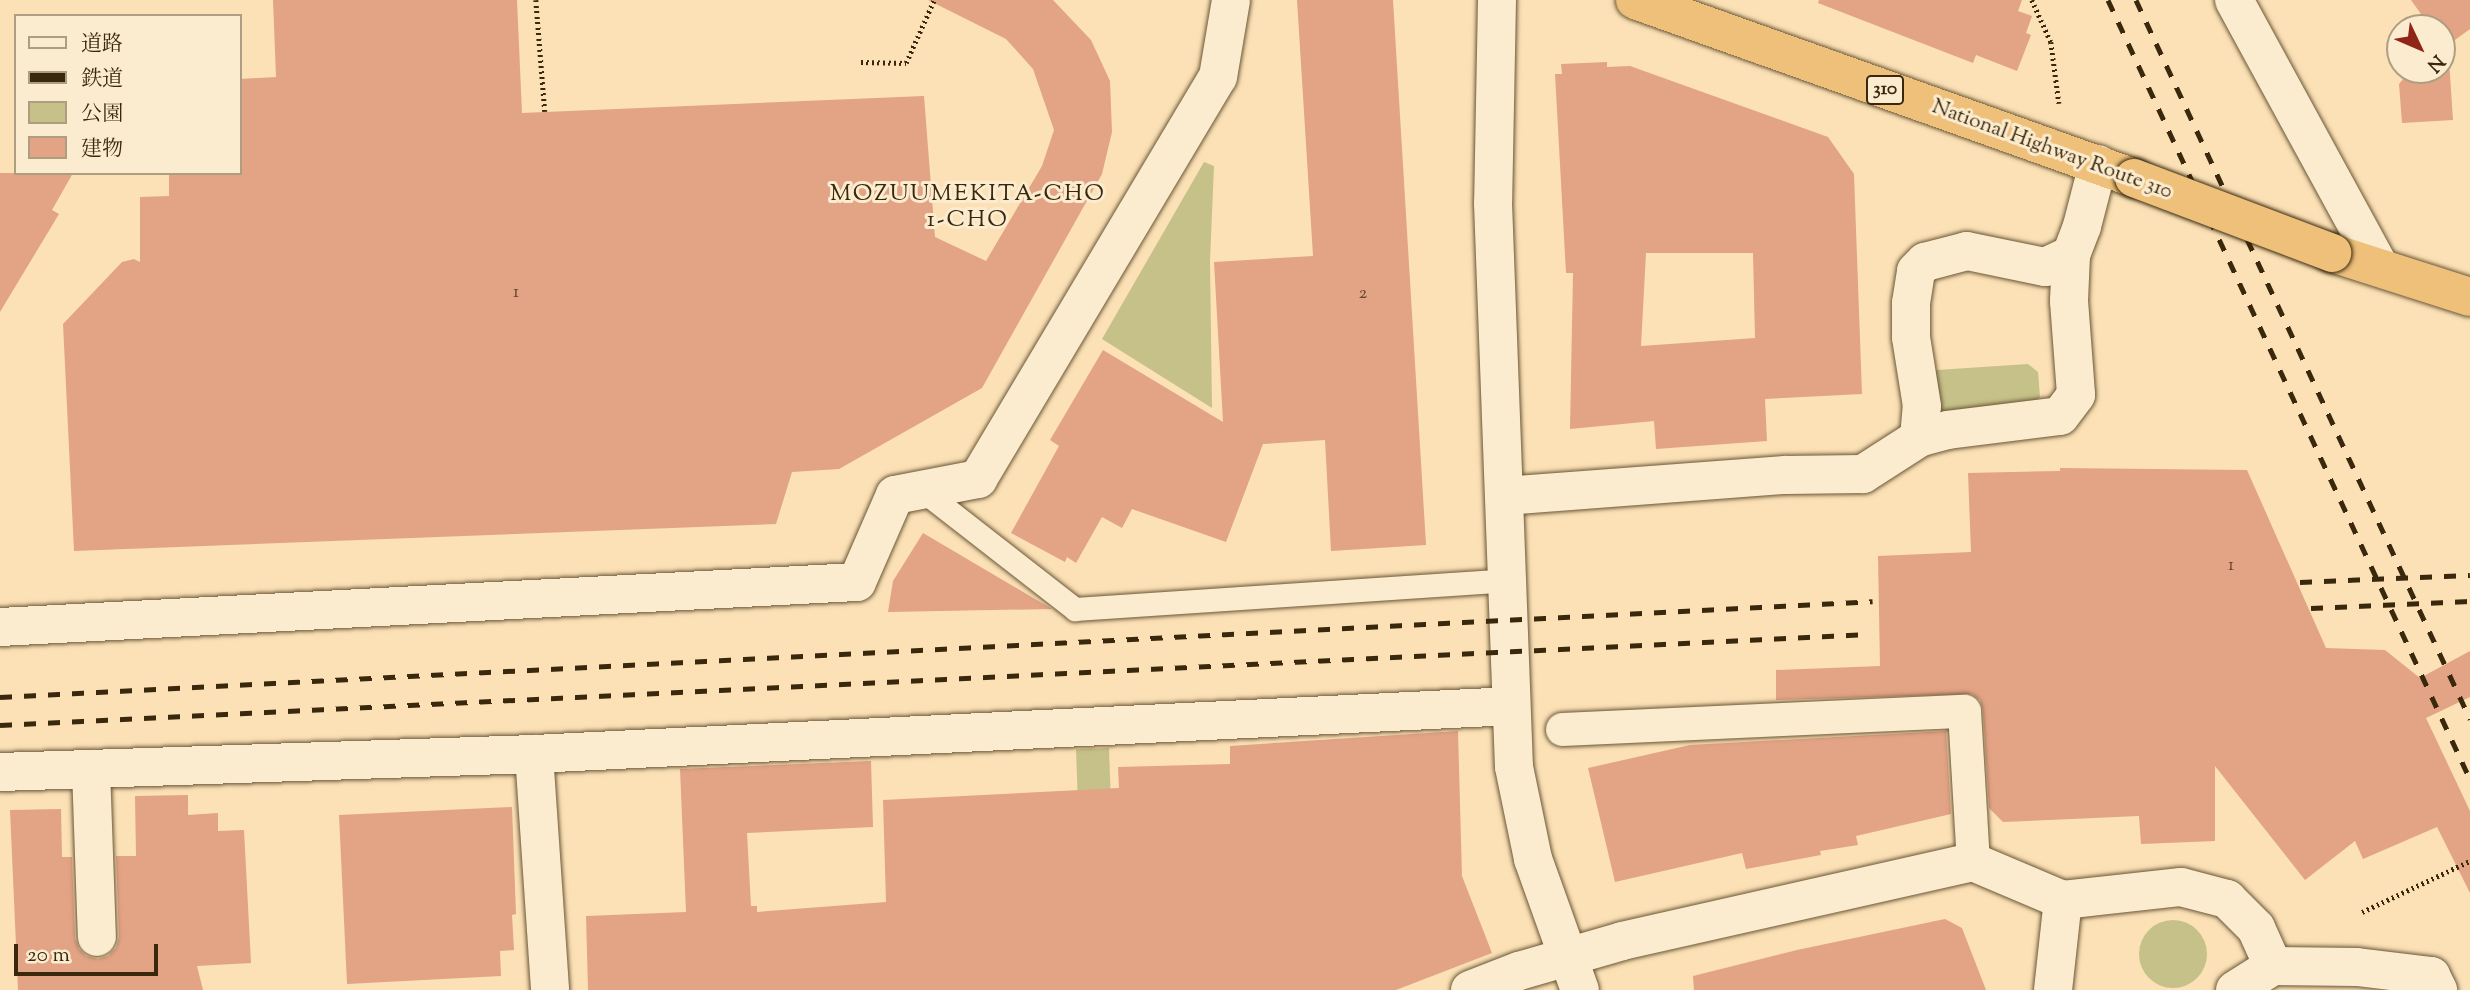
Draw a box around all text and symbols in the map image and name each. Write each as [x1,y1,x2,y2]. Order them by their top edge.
legend [14,14,242,175]
north arrow [2386,14,2456,84]
text: 道路 [81,30,123,60]
text: N [2420,48,2450,77]
text: 鉄道 [81,65,123,95]
road number: 310 [1866,74,1904,106]
street label: National Highway Route 310 [1928,95,2176,205]
text: 公園 [81,100,123,130]
text: 建物 [81,135,123,165]
district label: MOZUUMEKITA-CHO 1-CHO [832,181,1104,235]
house number: 1 [513,282,519,304]
house number: 2 [1359,283,1367,305]
house number: 1 [2228,555,2234,577]
scale bar [18,930,161,974]
text: 20 m [27,941,70,971]

